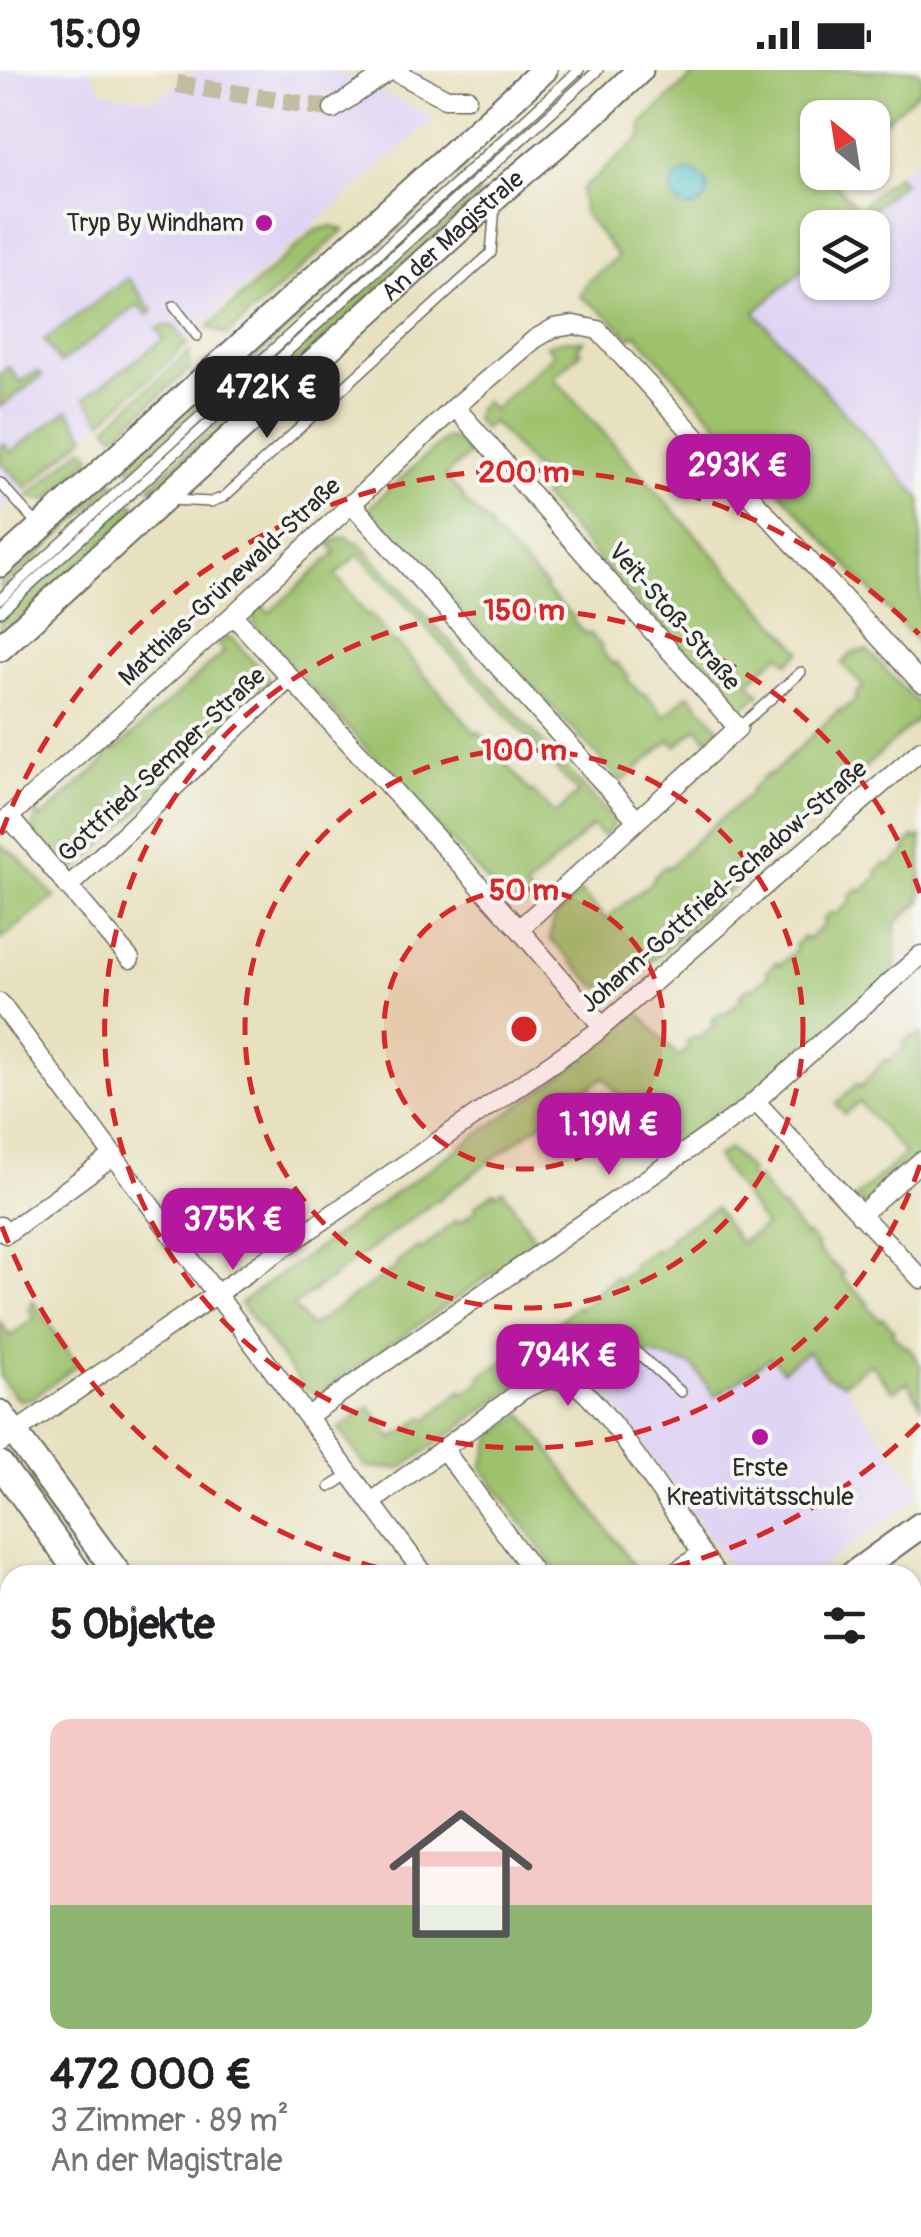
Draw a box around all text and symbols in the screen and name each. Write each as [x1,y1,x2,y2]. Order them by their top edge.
text: 15:09 [50,11,141,59]
north arrow [800,100,890,190]
map controls [800,100,890,300]
street label: An der Magistrale [375,163,531,308]
place label: Tryp By Windham [66,208,244,239]
button: layers [800,210,890,300]
marker: Tryp By Windham [253,212,275,234]
pin: 472K € [186,356,348,441]
text: 472K € [217,368,317,408]
pin: 293K € [657,434,819,519]
text: 293K € [688,446,788,486]
text: 200 m [479,454,569,491]
street label: Matthias-Grünewald-Straße [113,471,348,693]
street label: Veit-Stoß-Straße [601,537,747,698]
text: 150 m [483,592,565,629]
street label: Gottfried-Semper-Straße [52,660,273,869]
text: 100 m [481,732,567,769]
street label: Johann-Gottfried-Schadow-Straße [574,753,874,1020]
text: 50 m [489,872,559,909]
centre of rings [506,1011,542,1047]
pin: 1.19M € [517,1093,701,1178]
text: 1.19M € [559,1105,659,1145]
pin: 375K € [152,1188,314,1273]
text: 375K € [183,1200,283,1240]
pin: 794K € [487,1324,649,1409]
text: 794K € [518,1336,618,1376]
marker: Erste Kreativitätsschule [749,1426,771,1448]
place label: Erste Kreativitätsschule [666,1453,854,1513]
icon: filters [817,1598,872,1653]
text: 5 Objekte [50,1599,215,1651]
icon: home [371,1784,551,1964]
text: 472 000 € [50,2049,252,2101]
text: 3 Zimmer · 89 m² [50,2101,289,2141]
text: An der Magistrale [50,2141,283,2181]

